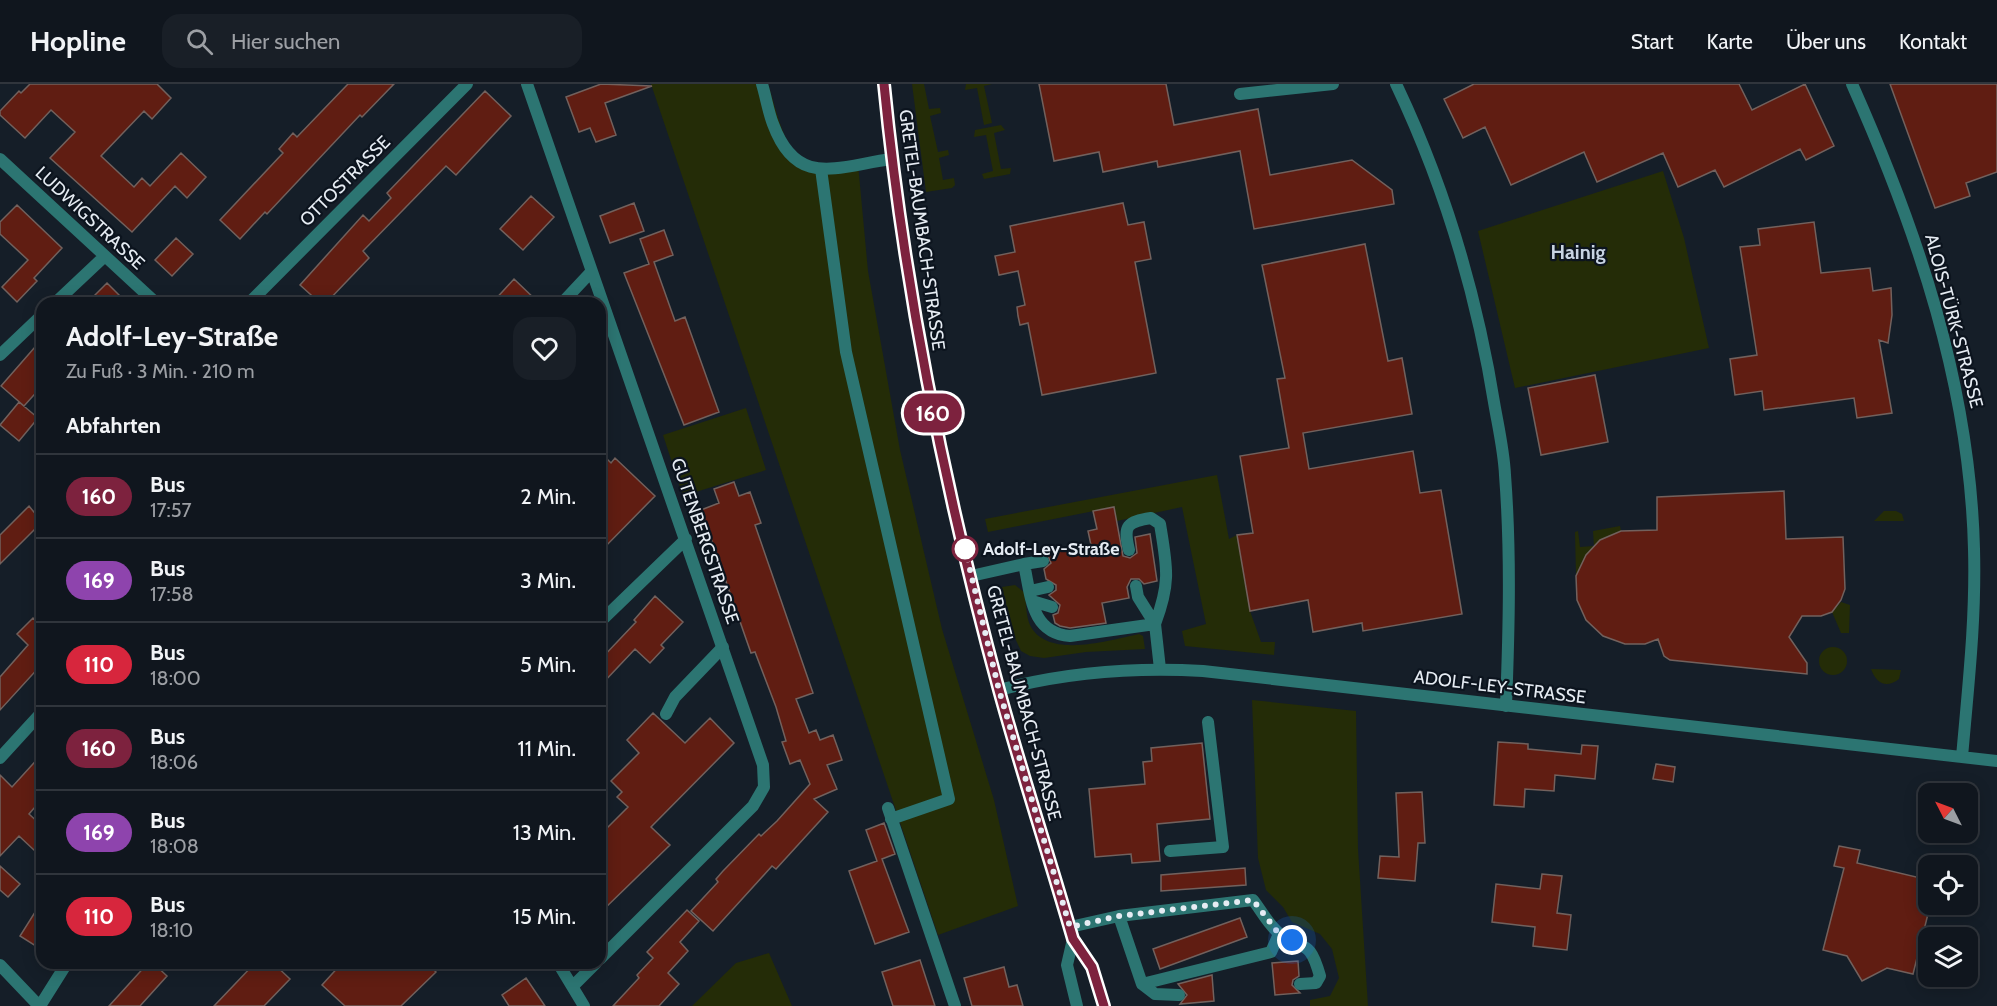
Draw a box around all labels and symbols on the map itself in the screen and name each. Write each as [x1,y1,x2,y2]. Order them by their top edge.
street label: GRETEL-BAUMBACH-STRASSE [894,108,950,352]
street label: OTTOSTRASSE [295,131,395,231]
street label: LUDWIGSTRASSE [31,162,149,274]
street label: ALOIS-TÜRK-STRASSE [1920,231,1988,411]
district label: Hainig [1550,240,1606,264]
line badge: 160 [898,394,968,432]
street label: GUTENBERGSTRASSE [666,455,744,627]
marker: Adolf-Ley-Straße [952,536,978,562]
place label: Adolf-Ley-Straße [983,538,1119,560]
street label: GRETEL-BAUMBACH-STRASSE [982,583,1066,823]
street label: ADOLF-LEY-STRASSE [1413,666,1587,708]
north arrow [1918,783,1978,843]
your location [1277,925,1307,955]

